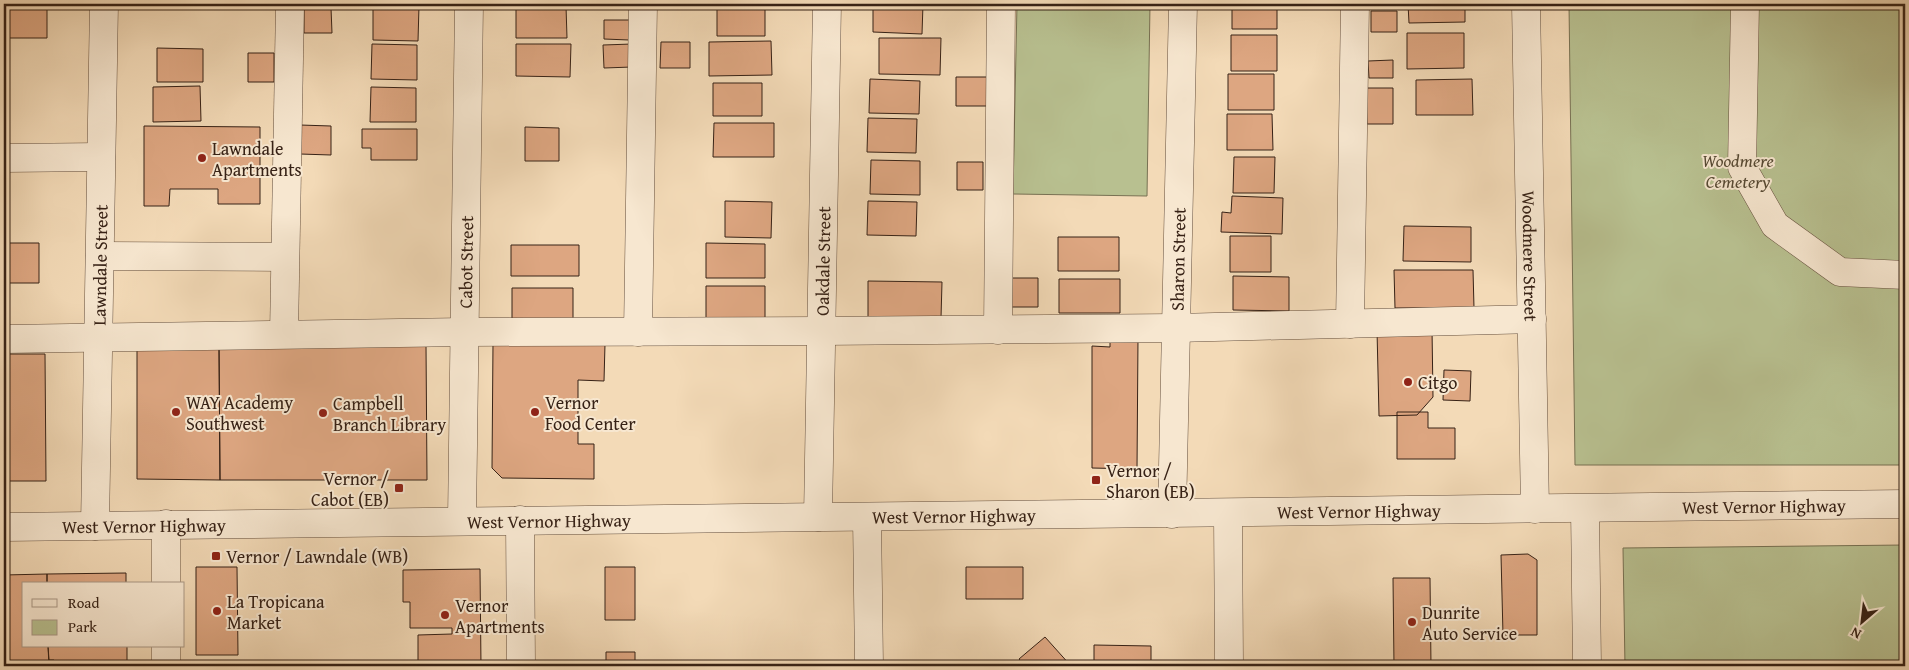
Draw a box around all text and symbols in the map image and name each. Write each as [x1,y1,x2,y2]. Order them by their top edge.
place label: Lawndale Apartments [212,135,302,183]
park label: Woodmere Cemetery [1702,147,1774,195]
marker: Lawndale Apartments [196,152,208,164]
street label: Woodmere Street [1516,190,1545,322]
street label: Lawndale Street [85,204,114,326]
street label: Oakdale Street [808,205,837,316]
street label: Sharon Street [1163,206,1192,311]
street label: Cabot Street [451,215,480,309]
place label: Citgo [1418,369,1457,396]
marker: Citgo [1402,376,1414,388]
place label: WAY Academy Southwest [186,389,293,437]
place label: Vernor Food Center [545,389,636,437]
place label: Campbell Branch Library [333,390,446,438]
marker: WAY Academy Southwest [170,406,182,418]
marker: Vernor Food Center [529,406,541,418]
marker: Campbell Branch Library [317,407,329,419]
place label: Vernor / Sharon (EB) [1106,457,1195,505]
place label: Vernor / Cabot (EB) [311,465,389,513]
marker: Vernor / Sharon (EB) [1090,474,1102,486]
marker: Vernor / Cabot (EB) [393,482,405,494]
street label: West Vernor Highway [1682,491,1846,520]
street label: West Vernor Highway [1277,496,1441,525]
street label: West Vernor Highway [872,501,1036,530]
street label: West Vernor Highway [467,506,631,535]
street label: West Vernor Highway [62,511,226,540]
place label: Vernor / Lawndale (WB) [226,543,408,570]
marker: Vernor / Lawndale (WB) [210,550,222,562]
legend [22,582,185,648]
place label: La Tropicana Market [227,588,325,636]
text: Road [68,592,99,613]
place label: Vernor Apartments [455,592,545,640]
north arrow [1836,598,1886,648]
place label: Dunrite Auto Service [1422,599,1517,647]
marker: La Tropicana Market [211,605,223,617]
marker: Vernor Apartments [439,609,451,621]
text: Park [68,616,97,637]
marker: Dunrite Auto Service [1406,616,1418,628]
text: N [1847,622,1865,645]

